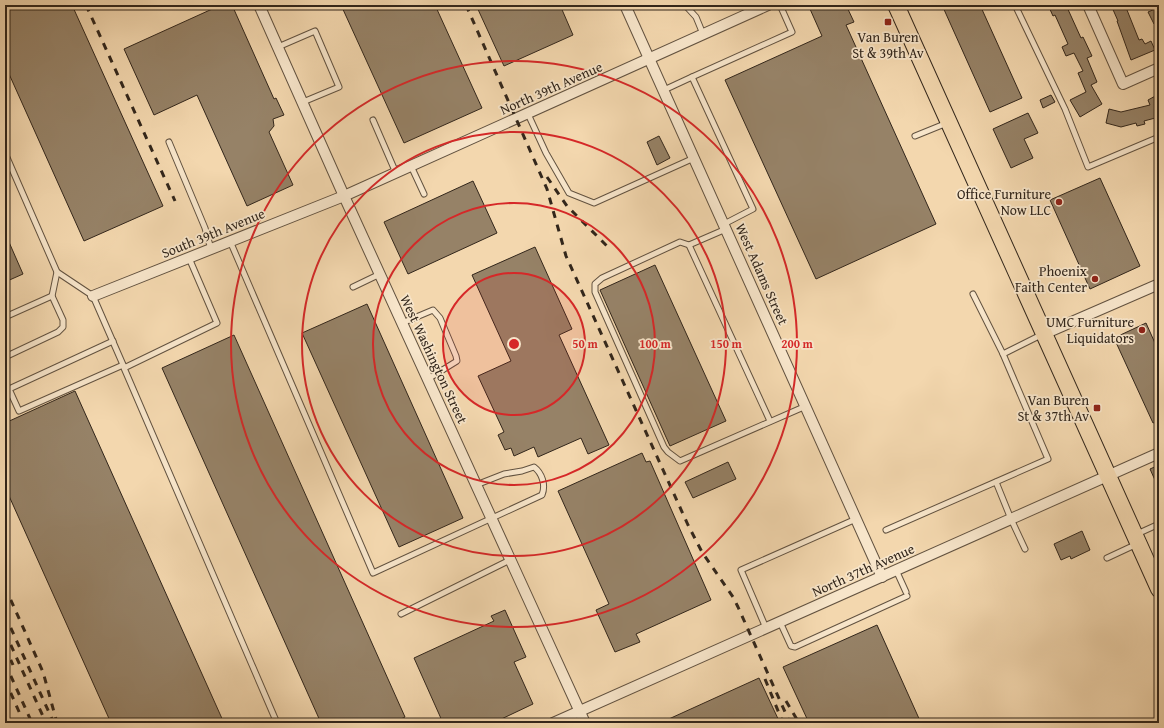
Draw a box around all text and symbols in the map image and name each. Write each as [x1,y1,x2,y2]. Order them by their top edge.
marker: Van Buren St & 39th Av [883,17,893,27]
place label: Van Buren St & 39th Av [852,27,924,63]
street label: North 39th Avenue [497,56,606,120]
place label: Office Furniture Now LLC [957,184,1051,220]
marker: Office Furniture Now LLC [1054,197,1064,207]
street label: South 39th Avenue [158,203,268,263]
street label: West Adams Street [731,220,793,328]
place label: Phoenix Faith Center [1015,261,1088,297]
marker: Phoenix Faith Center [1090,274,1100,284]
street label: West Washington Street [395,291,473,427]
place label: UMC Furniture Liquidators [1046,312,1134,348]
marker: UMC Furniture Liquidators [1137,325,1147,335]
text: 50 m [572,335,598,352]
text: 100 m [639,335,672,352]
text: 150 m [710,335,743,352]
text: 200 m [781,335,814,352]
centre of rings [507,337,521,351]
place label: Van Buren St & 37th Av [1017,390,1089,426]
marker: Van Buren St & 37th Av [1092,403,1102,413]
street label: North 37th Avenue [809,538,918,602]

